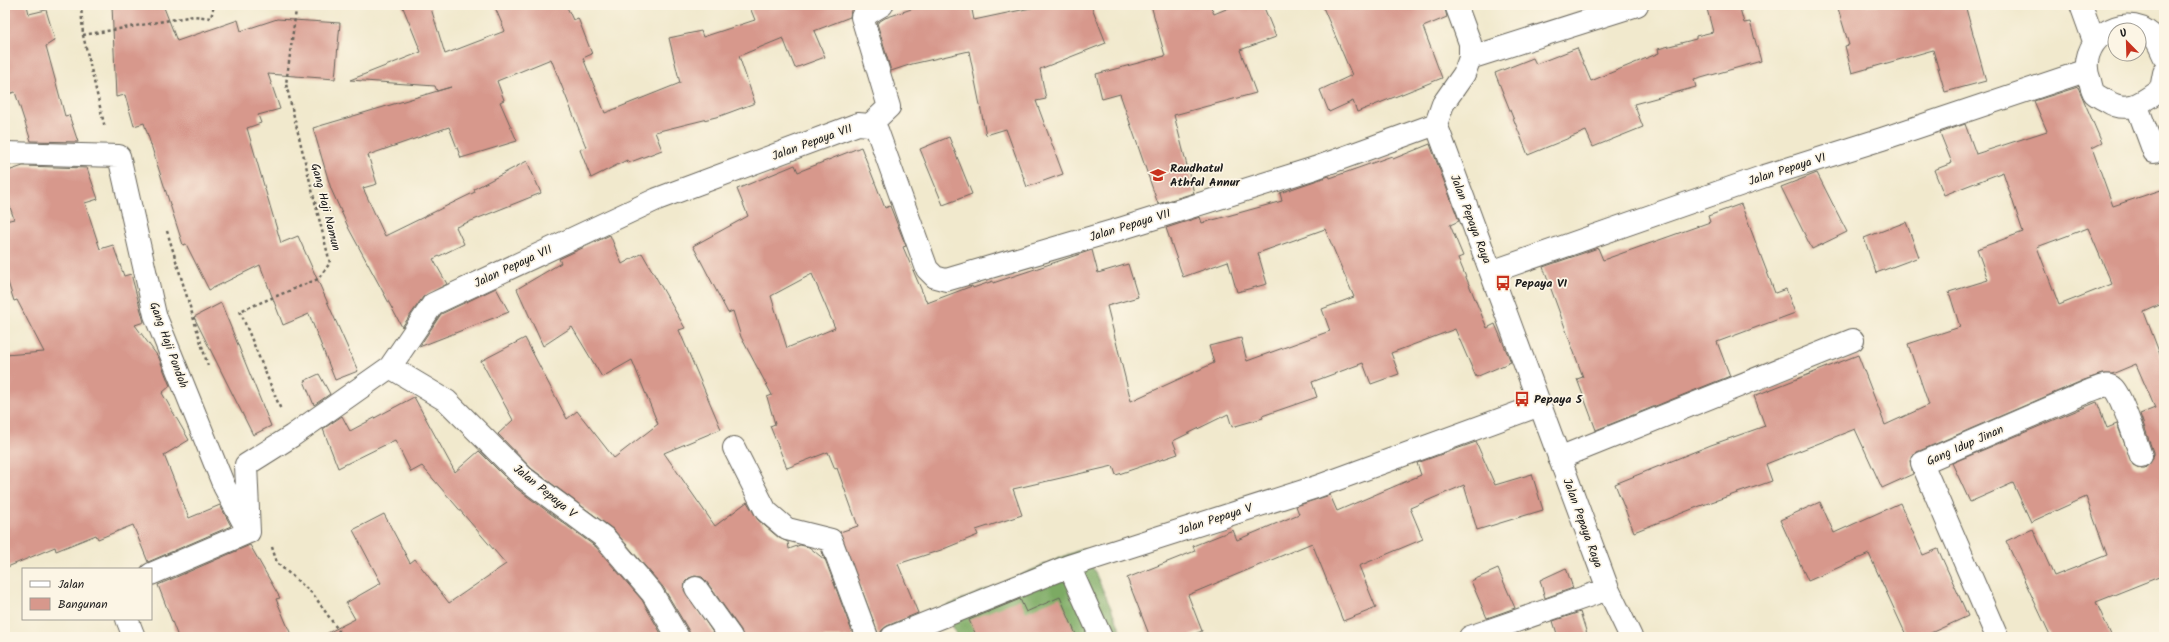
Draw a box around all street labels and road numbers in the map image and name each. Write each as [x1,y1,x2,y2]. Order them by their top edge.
street label: Jalan Pepaya VII [769,119,855,166]
street label: Jalan Pepaya VI [1746,148,1829,191]
street label: Gang Haji Namun [305,161,346,253]
street label: Jalan Pepaya Raya [1445,172,1496,267]
street label: Jalan Pepaya VII [1087,204,1173,247]
street label: Jalan Pepaya VII [471,240,556,293]
street label: Gang Haji Pondoh [144,299,193,391]
street label: Gang Idup Jinan [1924,420,2007,471]
street label: Jalan Pepaya V [509,460,582,524]
street label: Jalan Pepaya Raya [1557,476,1608,571]
street label: Jalan Pepaya V [1176,498,1256,540]

